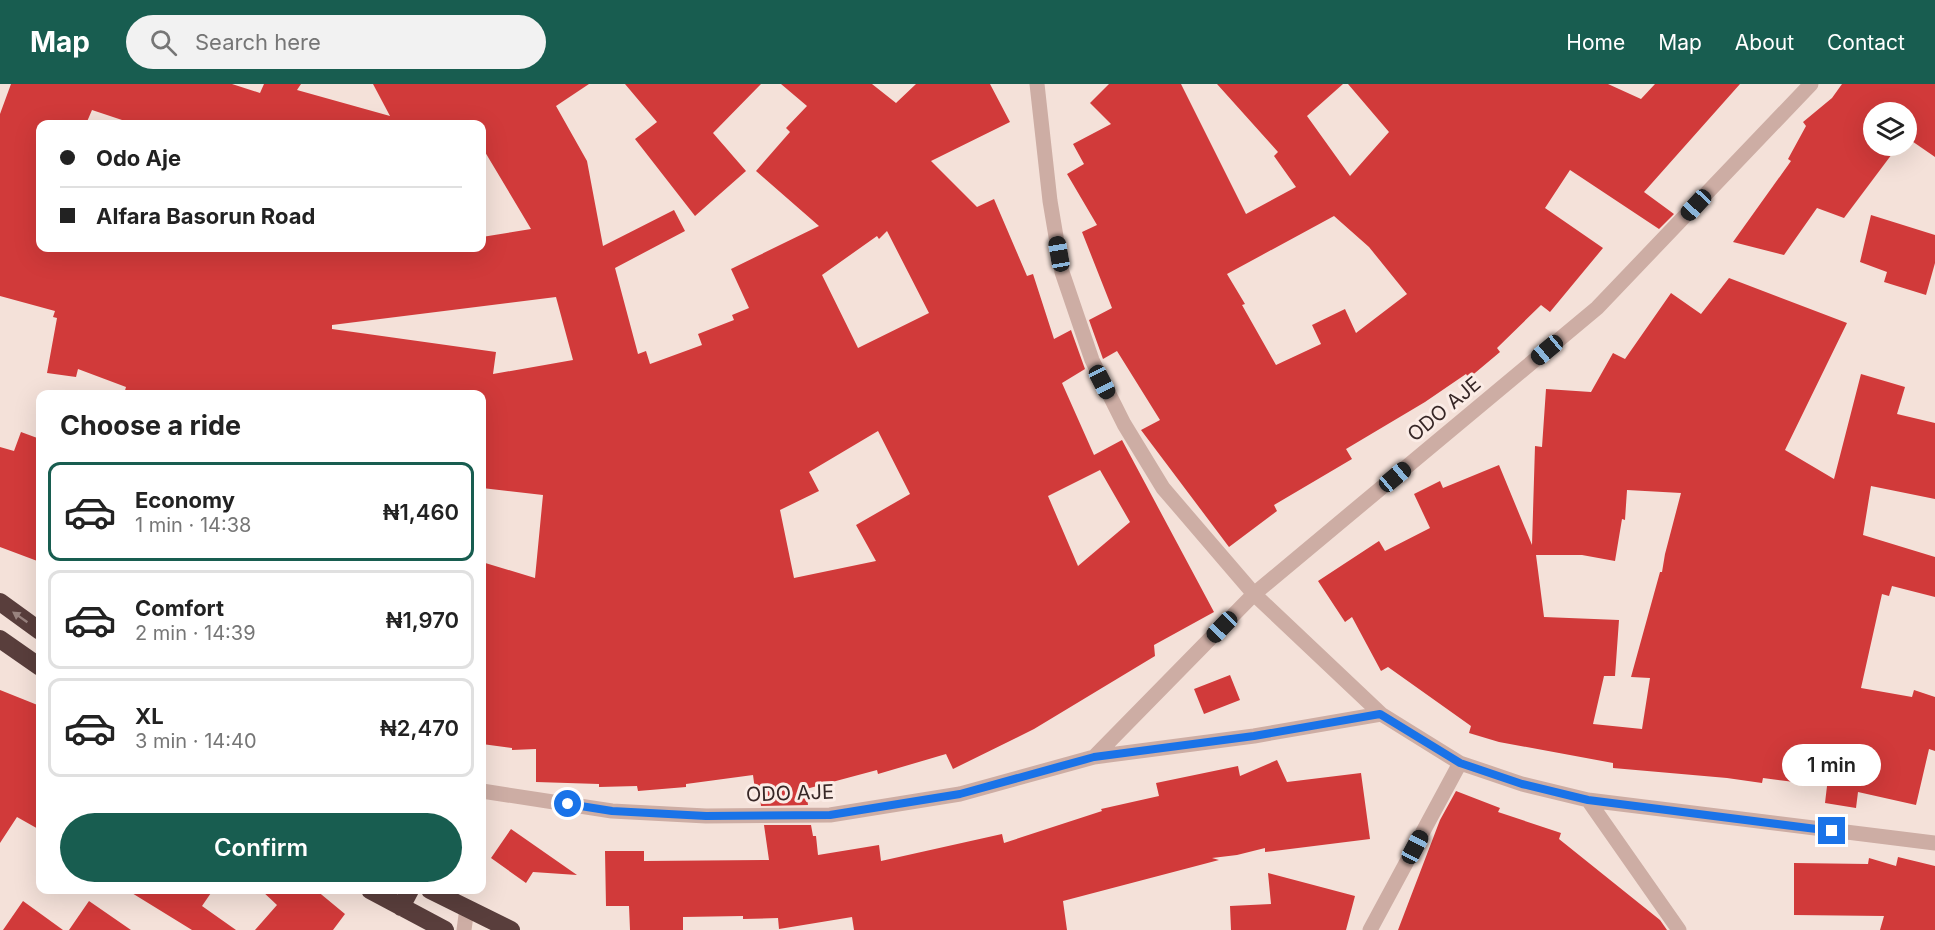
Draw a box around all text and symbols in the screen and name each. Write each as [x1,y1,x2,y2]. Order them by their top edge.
search box [126,15,546,69]
text: Map [30,25,90,59]
icon: search [147,26,180,59]
text: Search here [195,29,321,55]
text: Home [1566,30,1625,55]
text: Map [1658,30,1702,55]
text: About [1735,30,1794,55]
text: Contact [1827,30,1905,55]
map controls [1863,102,1917,156]
button: layers [1863,102,1917,156]
text: Odo Aje [96,145,181,171]
car [1677,186,1715,224]
text: Alfara Basorun Road [96,203,315,229]
car [1047,235,1071,273]
car [1527,332,1567,368]
car [1086,362,1118,402]
street label: ODO AJE [1403,372,1485,446]
text: Choose a ride [60,409,241,442]
car [1375,459,1415,495]
icon: car [63,485,117,539]
text: Economy [135,487,235,513]
text: ₦1,460 [383,499,459,525]
text: 1 min · 14:38 [135,513,252,537]
icon: car [63,593,117,647]
text: Comfort [135,595,224,621]
text: ₦1,970 [386,607,459,633]
car [1203,608,1241,646]
one-way arrow [13,611,29,623]
text: 2 min · 14:39 [135,621,256,645]
icon: car [63,701,117,755]
text: XL [135,703,164,729]
text: ₦2,470 [380,715,459,741]
text: 3 min · 14:40 [135,729,257,753]
callout: 1 min [1782,744,1882,786]
text: 1 min [1807,753,1856,777]
street label: ODO AJE [746,779,834,807]
route start [554,790,581,817]
button: Confirm [60,813,462,882]
route end [1818,817,1845,844]
car [1399,827,1431,867]

